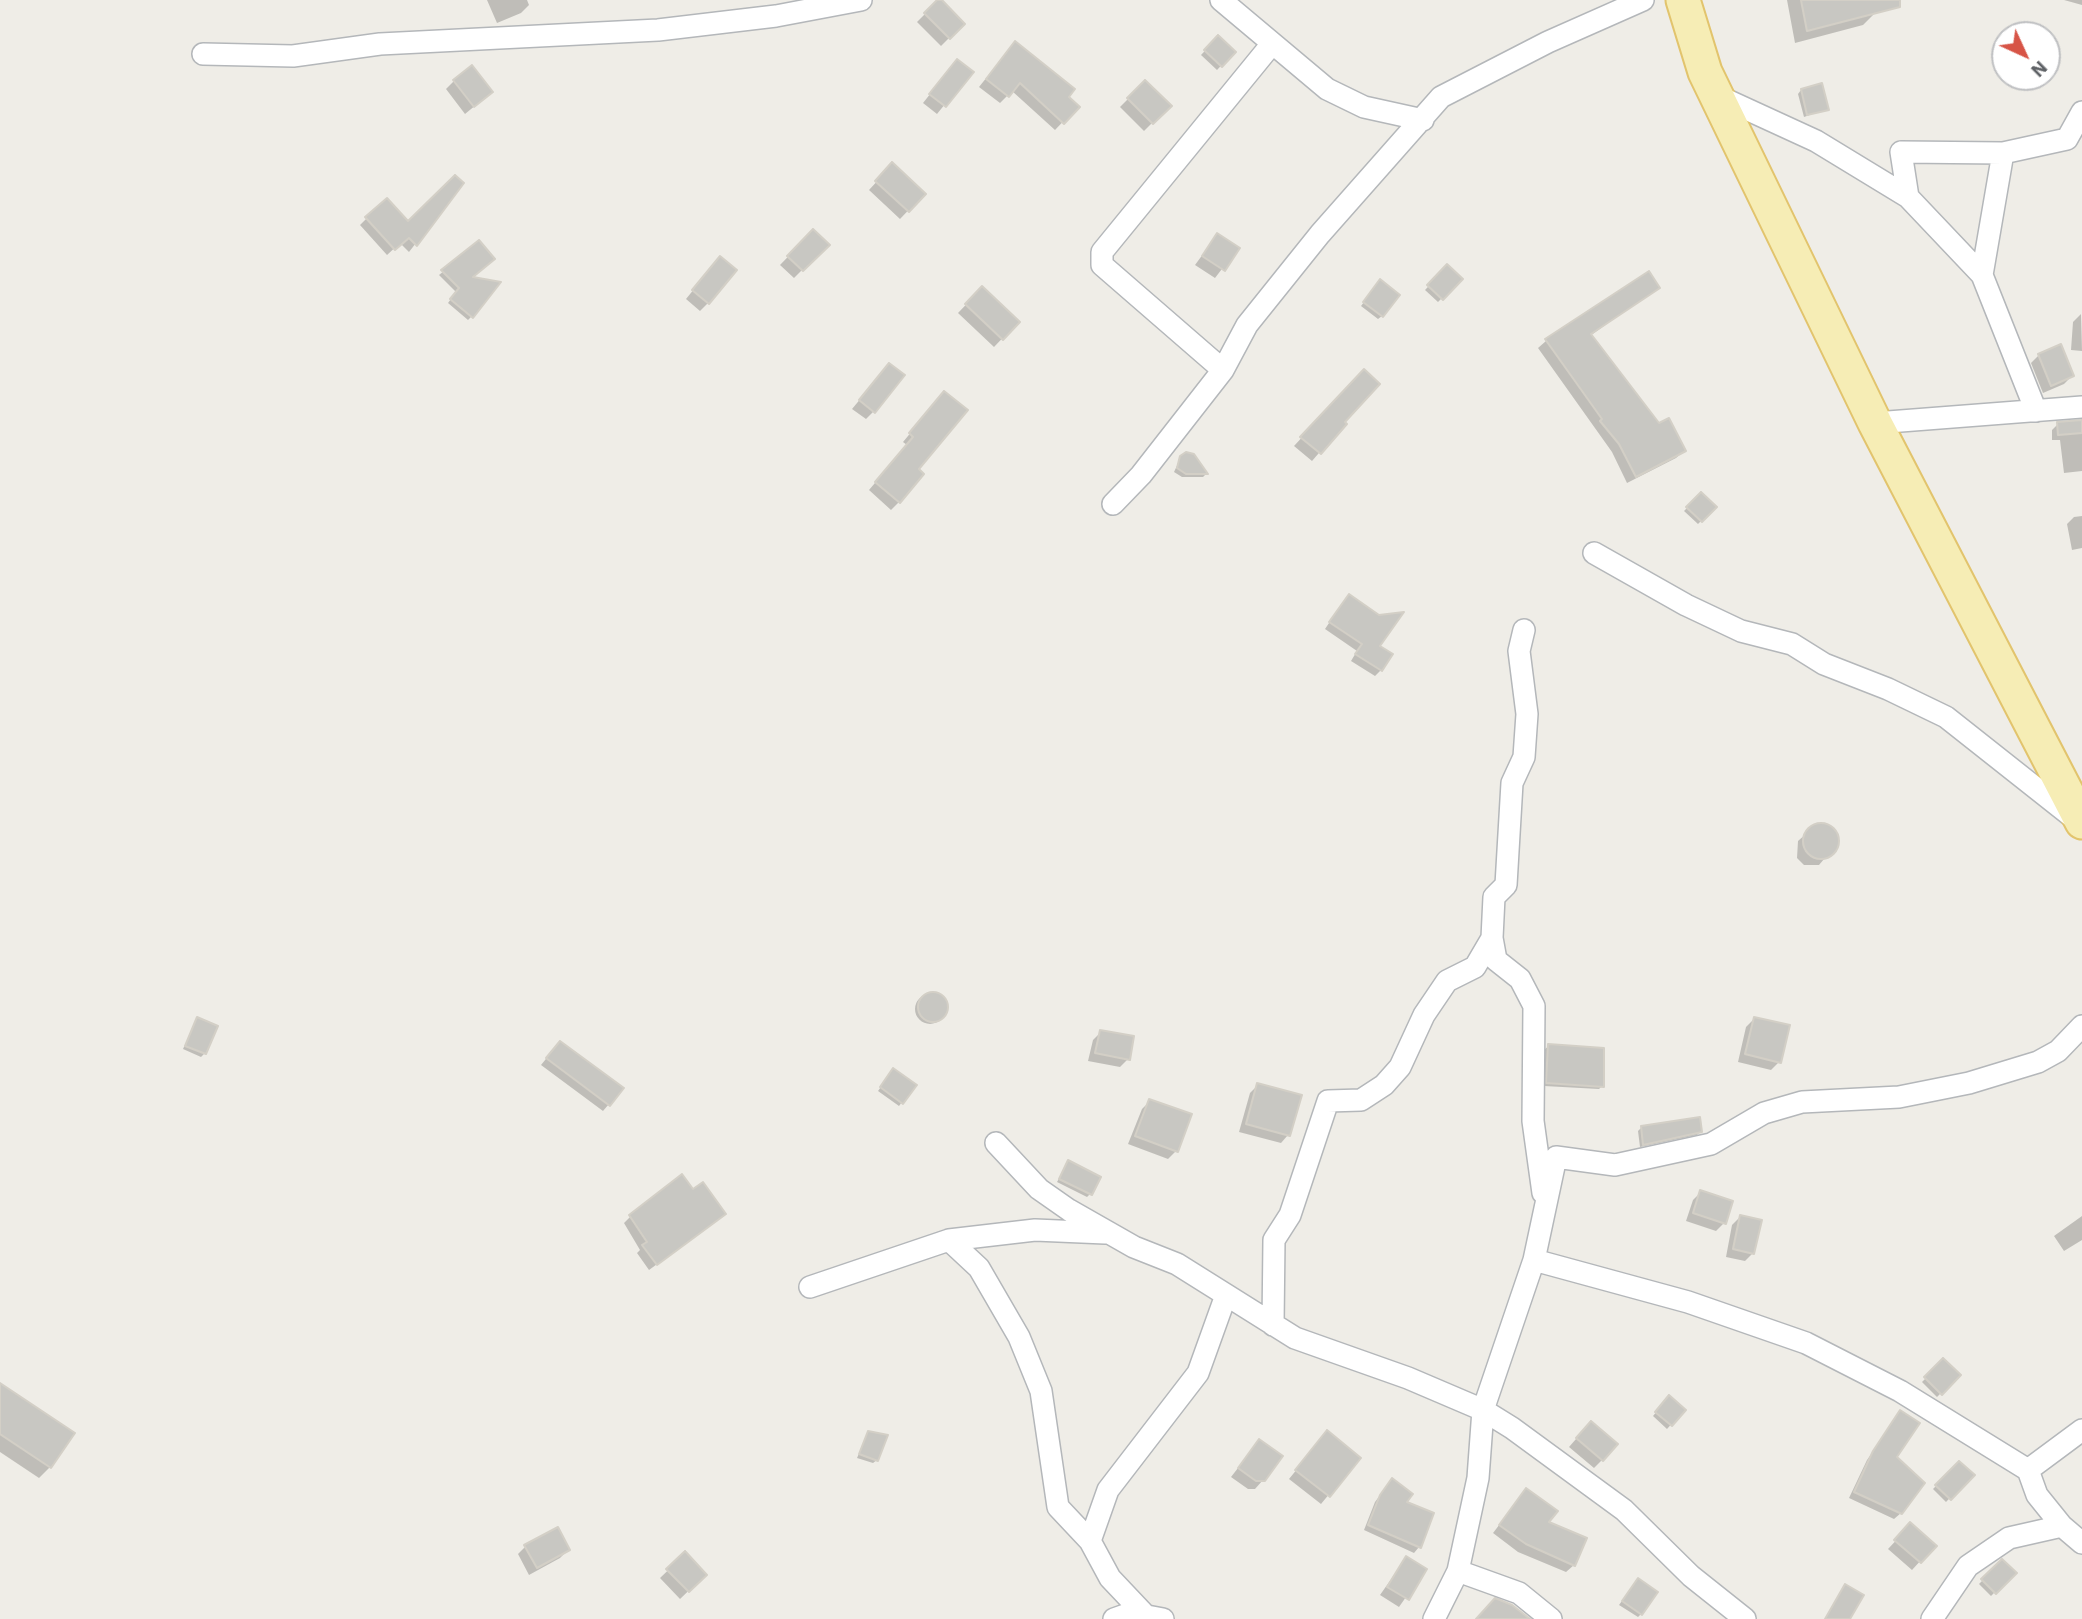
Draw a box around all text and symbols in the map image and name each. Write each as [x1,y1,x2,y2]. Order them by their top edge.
north arrow [1991,21,2061,91]
text: N [2026,56,2053,83]

